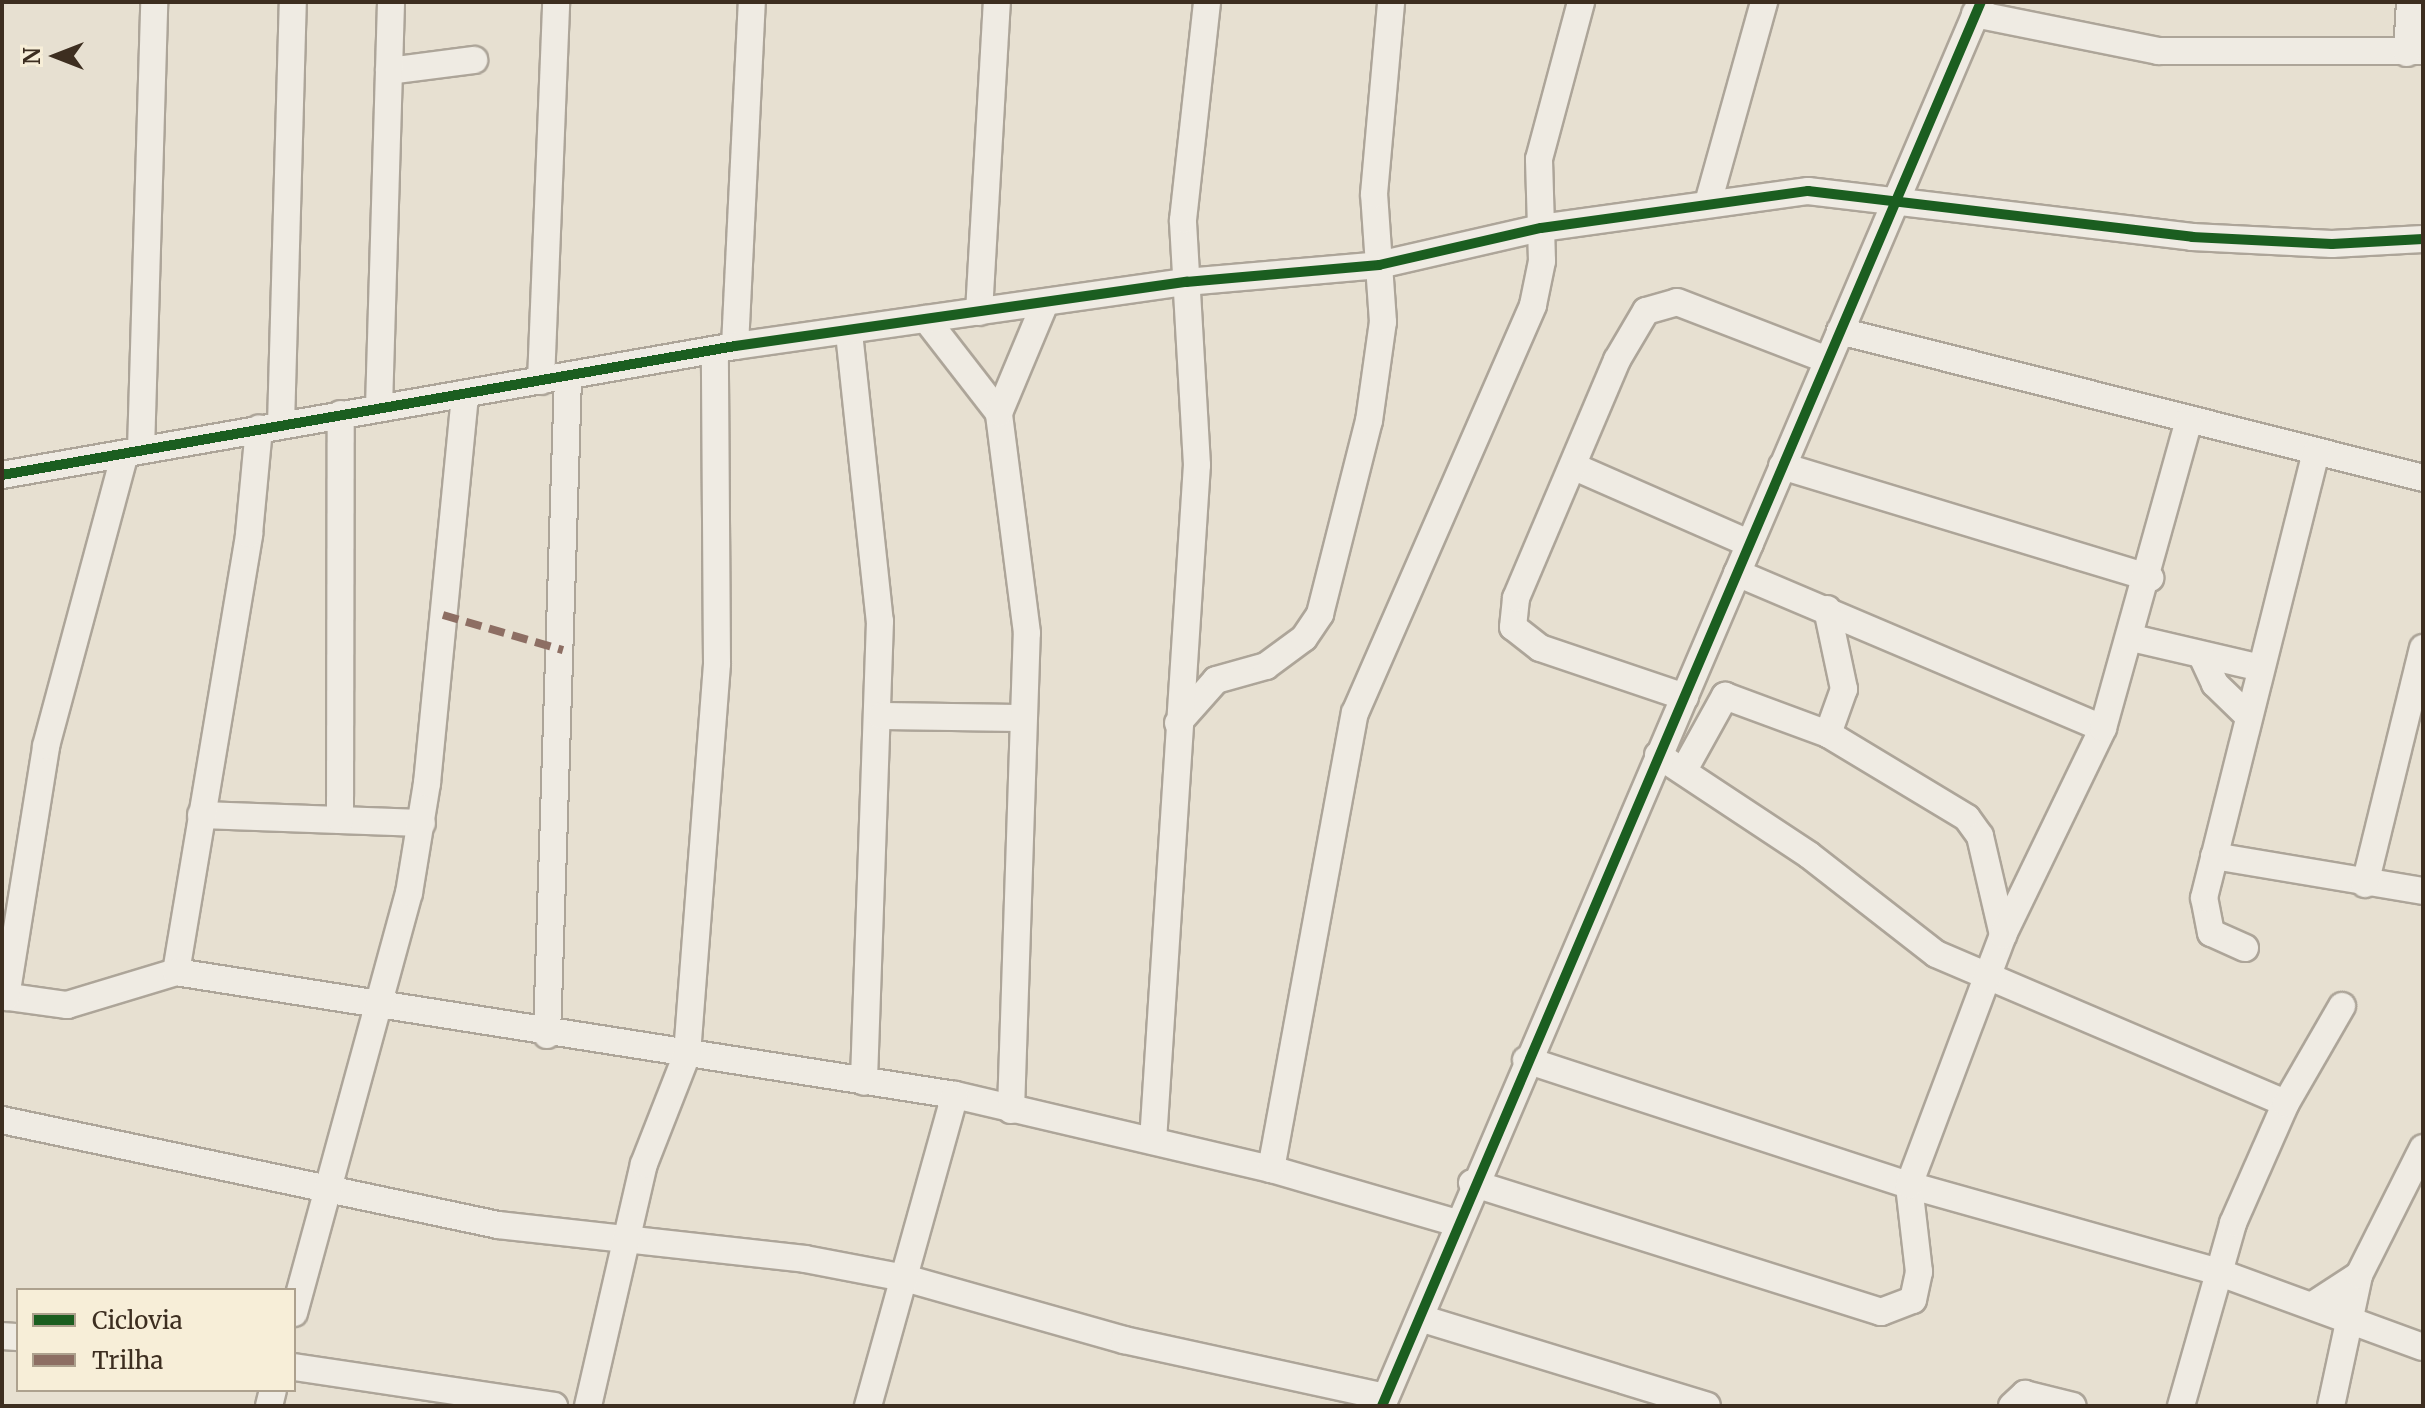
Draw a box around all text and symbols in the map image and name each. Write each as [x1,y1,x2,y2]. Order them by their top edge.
north arrow [16,16,96,96]
text: N [18,47,46,65]
legend [16,1288,296,1392]
text: Ciclovia [92,1305,183,1336]
text: Trilha [92,1345,163,1376]

